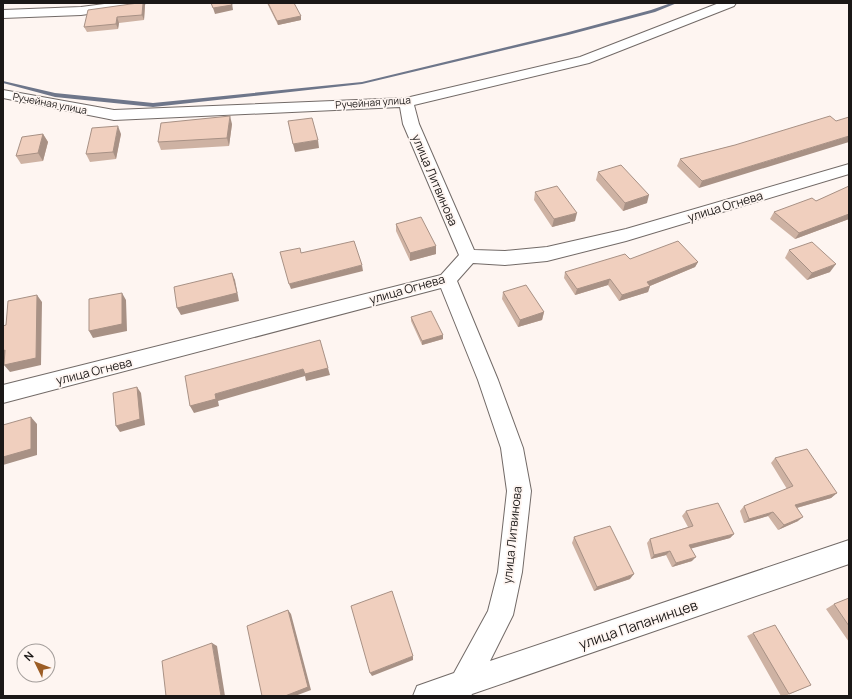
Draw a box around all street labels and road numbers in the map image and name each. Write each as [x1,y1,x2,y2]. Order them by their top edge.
street label: Ручейная улица [12,89,88,117]
street label: Ручейная улица [335,92,411,112]
street label: улица Литвинова [408,132,462,228]
street label: улица Огнева [685,187,765,225]
street label: улица Огнева [367,270,447,308]
street label: улица Огнева [54,353,134,389]
street label: улица Литвинова [498,485,526,585]
street label: улица Папанинцев [576,595,700,653]

